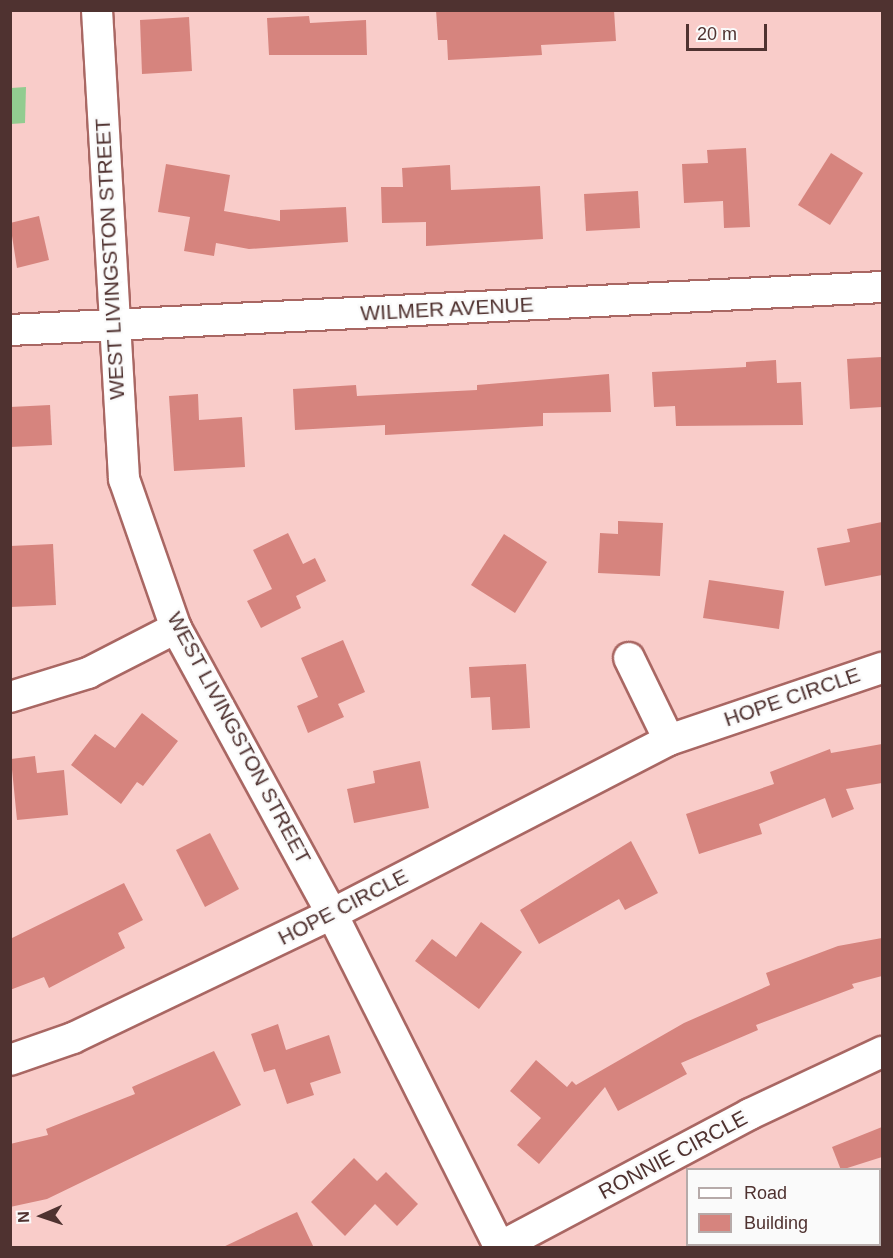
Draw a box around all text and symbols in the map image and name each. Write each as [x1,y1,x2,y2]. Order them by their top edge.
scale bar [689,12,770,50]
text: 20 m [697,24,737,44]
street label: WEST LIVINGSTON STREET [90,118,130,400]
street label: WILMER AVENUE [359,292,535,326]
street label: WEST LIVINGSTON STREET [162,608,316,868]
street label: HOPE CIRCLE [721,662,863,732]
street label: HOPE CIRCLE [274,863,412,951]
street label: RONNIE CIRCLE [594,1105,752,1205]
legend [686,1168,881,1246]
text: Road [744,1183,787,1203]
north arrow [12,1186,72,1246]
text: N [15,1211,32,1223]
text: Building [744,1213,808,1233]

